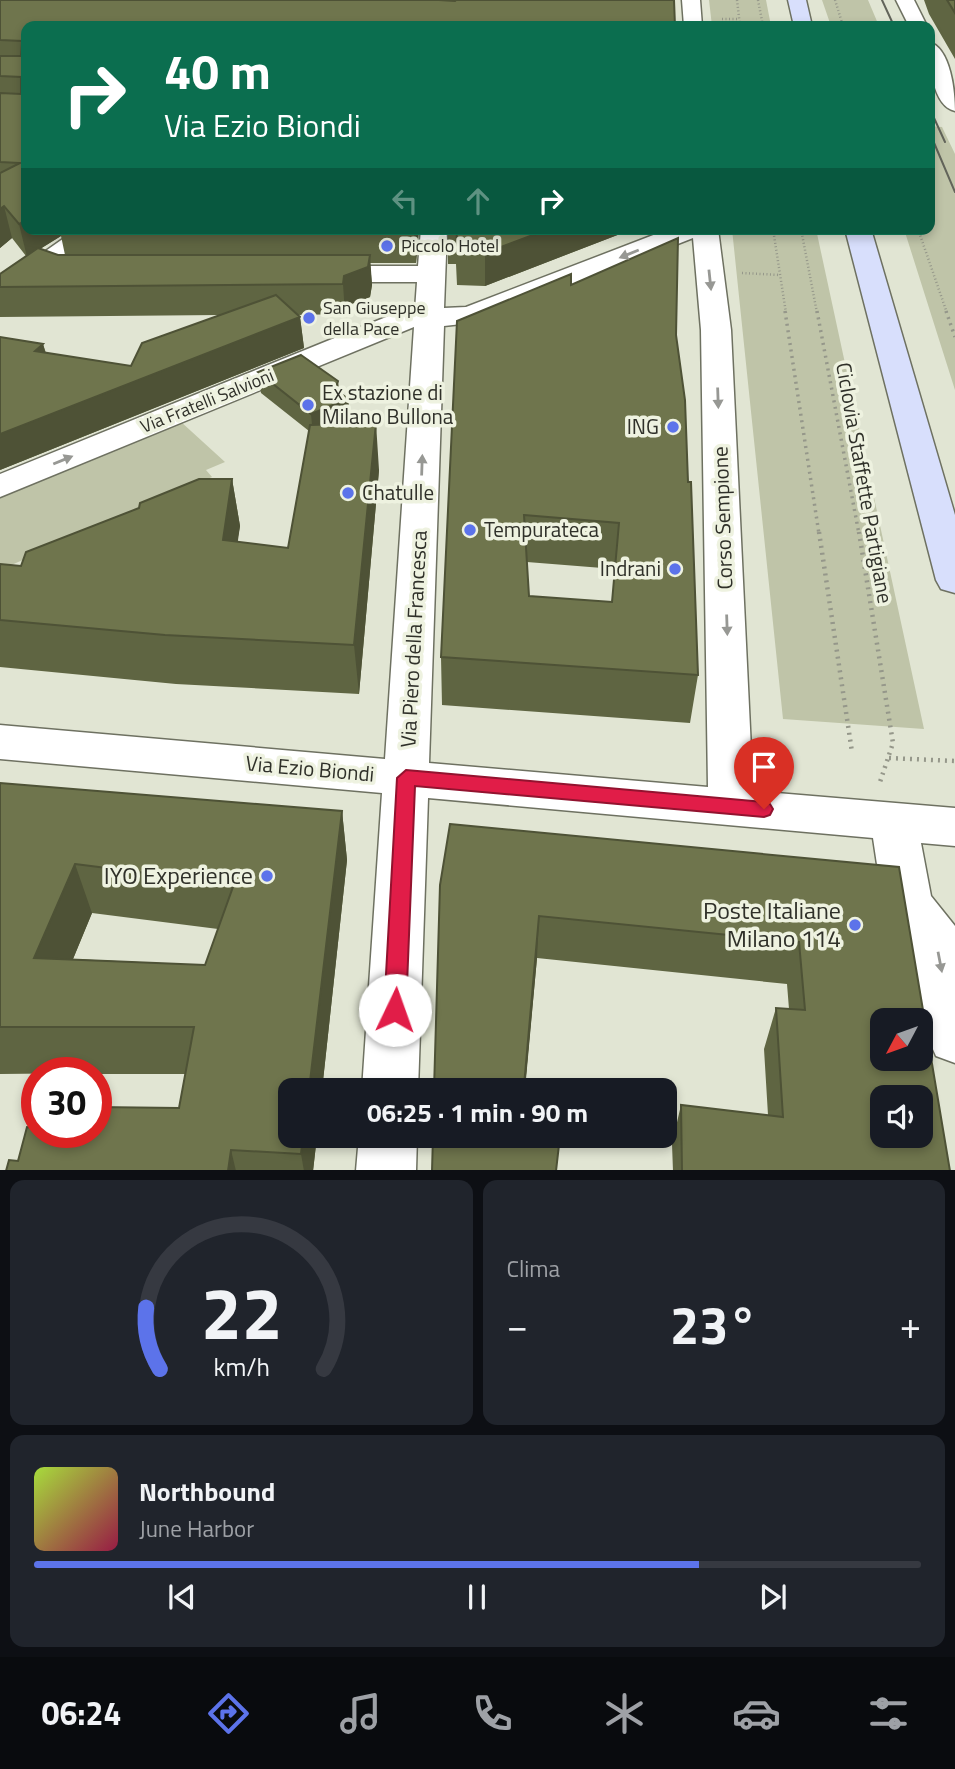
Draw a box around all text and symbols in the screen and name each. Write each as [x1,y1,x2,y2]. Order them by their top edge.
text: 40 m [164,33,271,108]
icon: right [49,49,140,140]
text: Via Ezio Biondi [164,101,361,149]
icon: left [386,182,424,220]
icon: ahead [459,182,497,220]
icon: right [532,182,570,220]
place label: Piccolo Hotel [401,232,499,259]
marker: Piccolo Hotel [379,238,395,254]
one-way arrow [619,249,640,260]
one-way arrow [705,269,716,291]
place label: San Giuseppe della Pace [323,294,426,342]
marker: San Giuseppe della Pace [301,310,317,326]
street label: Ciclovia Staffette Partigiane [828,360,902,606]
street label: Via Fratelli Salvioni [136,361,278,440]
place label: Ex stazione di Milano Bullona [322,376,454,432]
one-way arrow [713,387,724,409]
marker: Ex stazione di Milano Bullona [300,397,316,413]
place label: ING [627,410,659,442]
marker: ING [665,419,681,435]
street label: Corso Sempione [704,446,740,590]
one-way arrow [416,454,427,476]
one-way arrow [53,455,74,466]
place label: Chatulle [362,476,434,508]
marker: Chatulle [340,485,356,501]
place label: Tempurateca [484,513,599,545]
marker: Tempurateca [462,522,478,538]
street label: Via Piero della Francesca [391,529,435,748]
place label: Indrani [600,552,661,584]
marker: Indrani [667,561,683,577]
one-way arrow [722,615,733,637]
pin [734,737,794,809]
street label: Via Ezio Biondi [244,746,376,790]
icon: arrive [745,748,783,786]
place label: IYO Experience [104,857,253,893]
marker: IYO Experience [259,868,275,884]
place label: Poste Italiane Milano 114 [703,892,841,956]
marker: Poste Italiane Milano 114 [847,917,863,933]
one-way arrow [935,951,946,973]
position arrow [358,973,432,1047]
north arrow [870,1008,933,1071]
map controls [870,1008,933,1148]
speed limit sign: 30 [21,1057,112,1148]
button: sound [870,1085,933,1148]
text: 06:25 · 1 min · 90 m [367,1093,588,1132]
text: Clima [507,1251,560,1286]
text: 22 [200,1257,282,1367]
text: 23° [670,1285,757,1364]
text: − [507,1296,528,1354]
text: + [900,1296,921,1354]
text: km/h [213,1347,270,1385]
text: Northbound [139,1472,275,1511]
text: June Harbor [139,1511,254,1546]
icon: previous [163,1578,201,1616]
icon: pause [458,1578,496,1616]
icon: next [754,1578,792,1616]
text: 06:24 [42,1689,121,1737]
icon: directions [204,1689,253,1738]
icon: music [336,1689,385,1738]
icon: phone [468,1689,517,1738]
icon: climate [600,1689,649,1738]
icon: car [732,1689,781,1738]
icon: filters [864,1689,913,1738]

